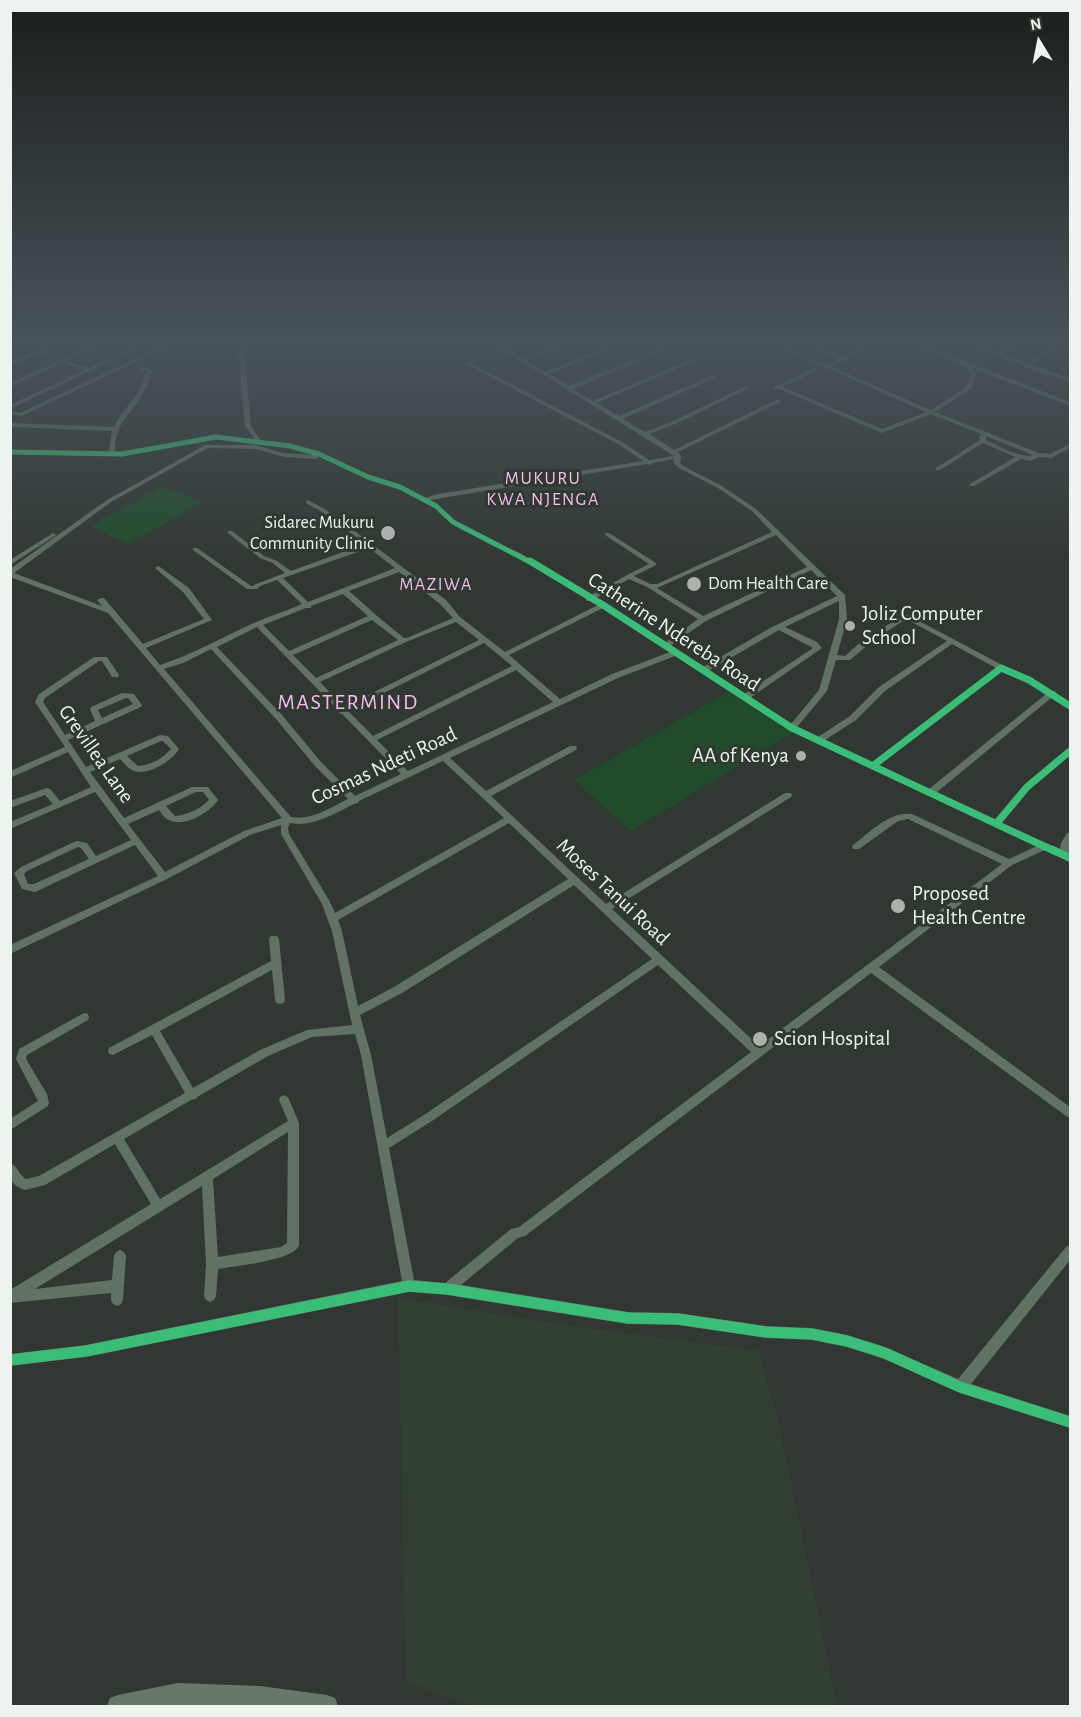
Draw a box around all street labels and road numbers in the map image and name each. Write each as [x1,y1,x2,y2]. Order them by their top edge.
street label: Catherine Ndereba Road [583,567,765,697]
street label: Grevillea Lane [53,700,139,808]
street label: Cosmas Ndeti Road [307,721,461,811]
street label: Moses Tanui Road [551,833,675,951]

